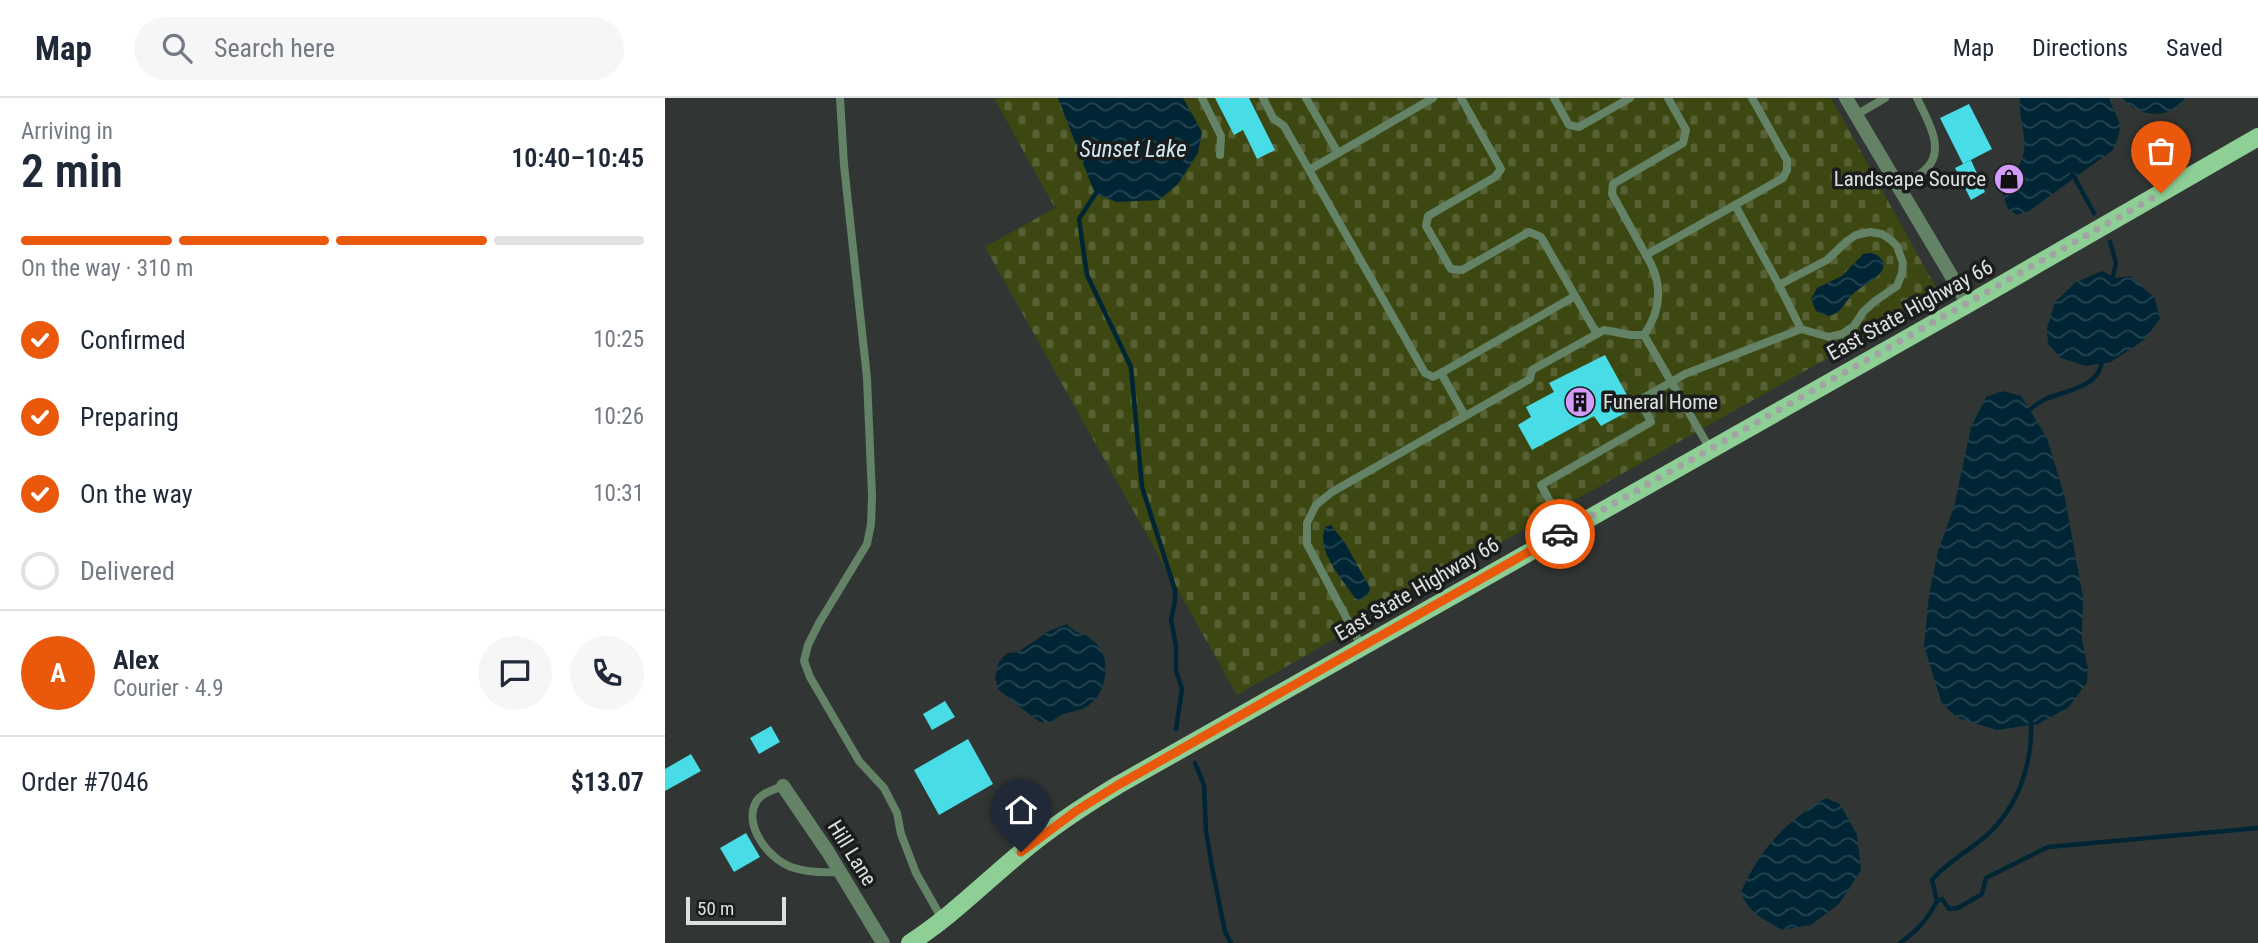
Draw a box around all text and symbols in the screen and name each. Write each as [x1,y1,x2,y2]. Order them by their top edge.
search box [134,17,624,80]
text: Map [35,29,92,68]
icon: search [158,29,196,67]
text: Search here [214,33,335,63]
text: Map [1953,34,1994,62]
text: Directions [2032,34,2128,62]
text: Saved [2166,34,2223,62]
text: Arriving in [21,118,113,145]
pin [2131,121,2191,193]
icon: bag [2142,132,2180,170]
water label: Sunset Lake [1079,136,1187,163]
text: 10:40–10:45 [511,143,644,173]
text: 2 min [21,144,123,198]
shop icon: Landscape Source [1992,162,2026,196]
place label: Landscape Source [1834,167,1986,191]
text: On the way · 310 m [21,255,193,282]
street label: East State Highway 66 [1823,255,1997,365]
icon: check [21,321,59,359]
text: Confirmed [80,325,186,355]
text: 10:25 [593,326,644,353]
building icon: Funeral Home [1563,385,1597,419]
place label: Funeral Home [1603,390,1718,414]
icon: check [21,398,59,436]
text: Preparing [80,402,179,432]
text: 10:26 [593,403,644,430]
icon: check [21,475,59,513]
text: On the way [80,479,193,509]
text: 10:31 [593,480,644,507]
courier [1525,499,1595,569]
icon: car [1541,515,1579,553]
street label: East State Highway 66 [1331,532,1503,646]
text: Delivered [80,556,175,586]
button: chat [478,636,552,710]
button: phone [570,636,644,710]
text: Alex [113,645,159,675]
text: A [50,658,66,688]
text: Courier · 4.9 [113,675,224,702]
text: Order #7046 [21,767,149,797]
text: $13.07 [571,767,644,797]
pin [991,780,1051,852]
icon: home [1002,791,1040,829]
street label: Hill Lane [823,816,881,890]
scale bar [686,894,786,926]
text: 50 m [697,897,734,920]

